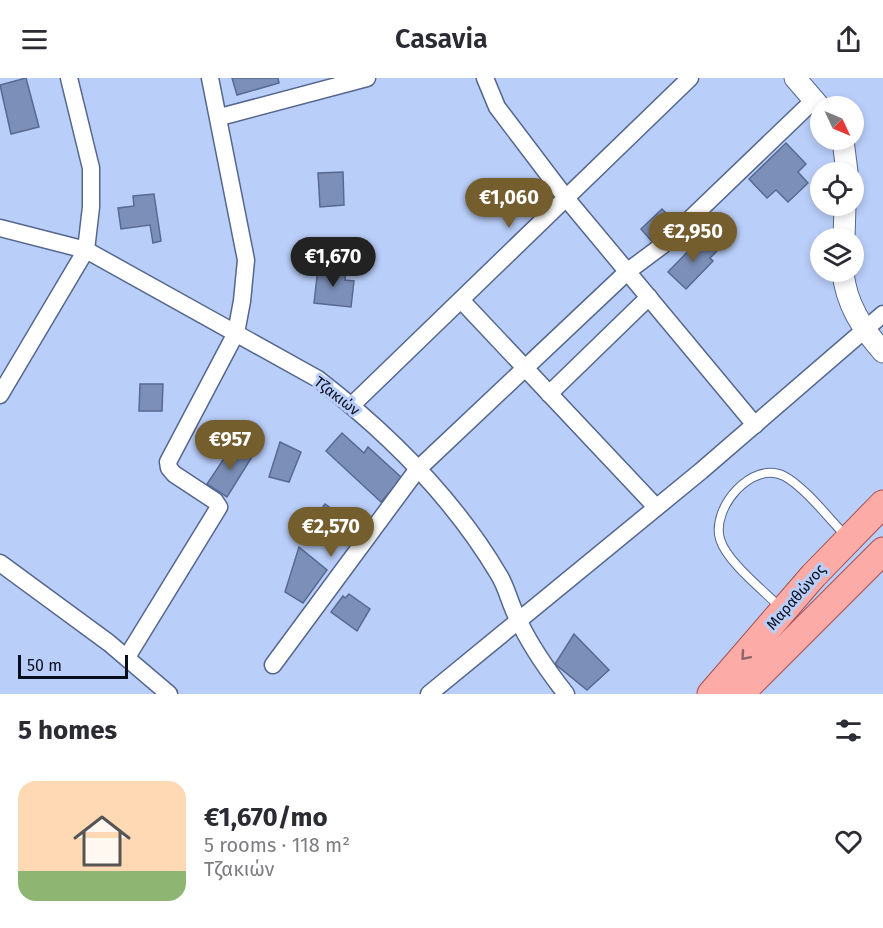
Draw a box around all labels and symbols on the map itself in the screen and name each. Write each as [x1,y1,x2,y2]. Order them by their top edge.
north arrow [810,96,864,150]
pin: €1,060 [460,178,558,229]
pin: €2,950 [644,212,742,263]
pin: €1,670 [284,237,382,288]
street label: Τζακιών [311,373,364,420]
pin: €957 [194,420,266,471]
pin: €2,570 [282,507,380,558]
street label: Μαραθώνος [763,560,829,634]
one-way arrow [741,649,752,660]
scale bar [18,652,128,680]

